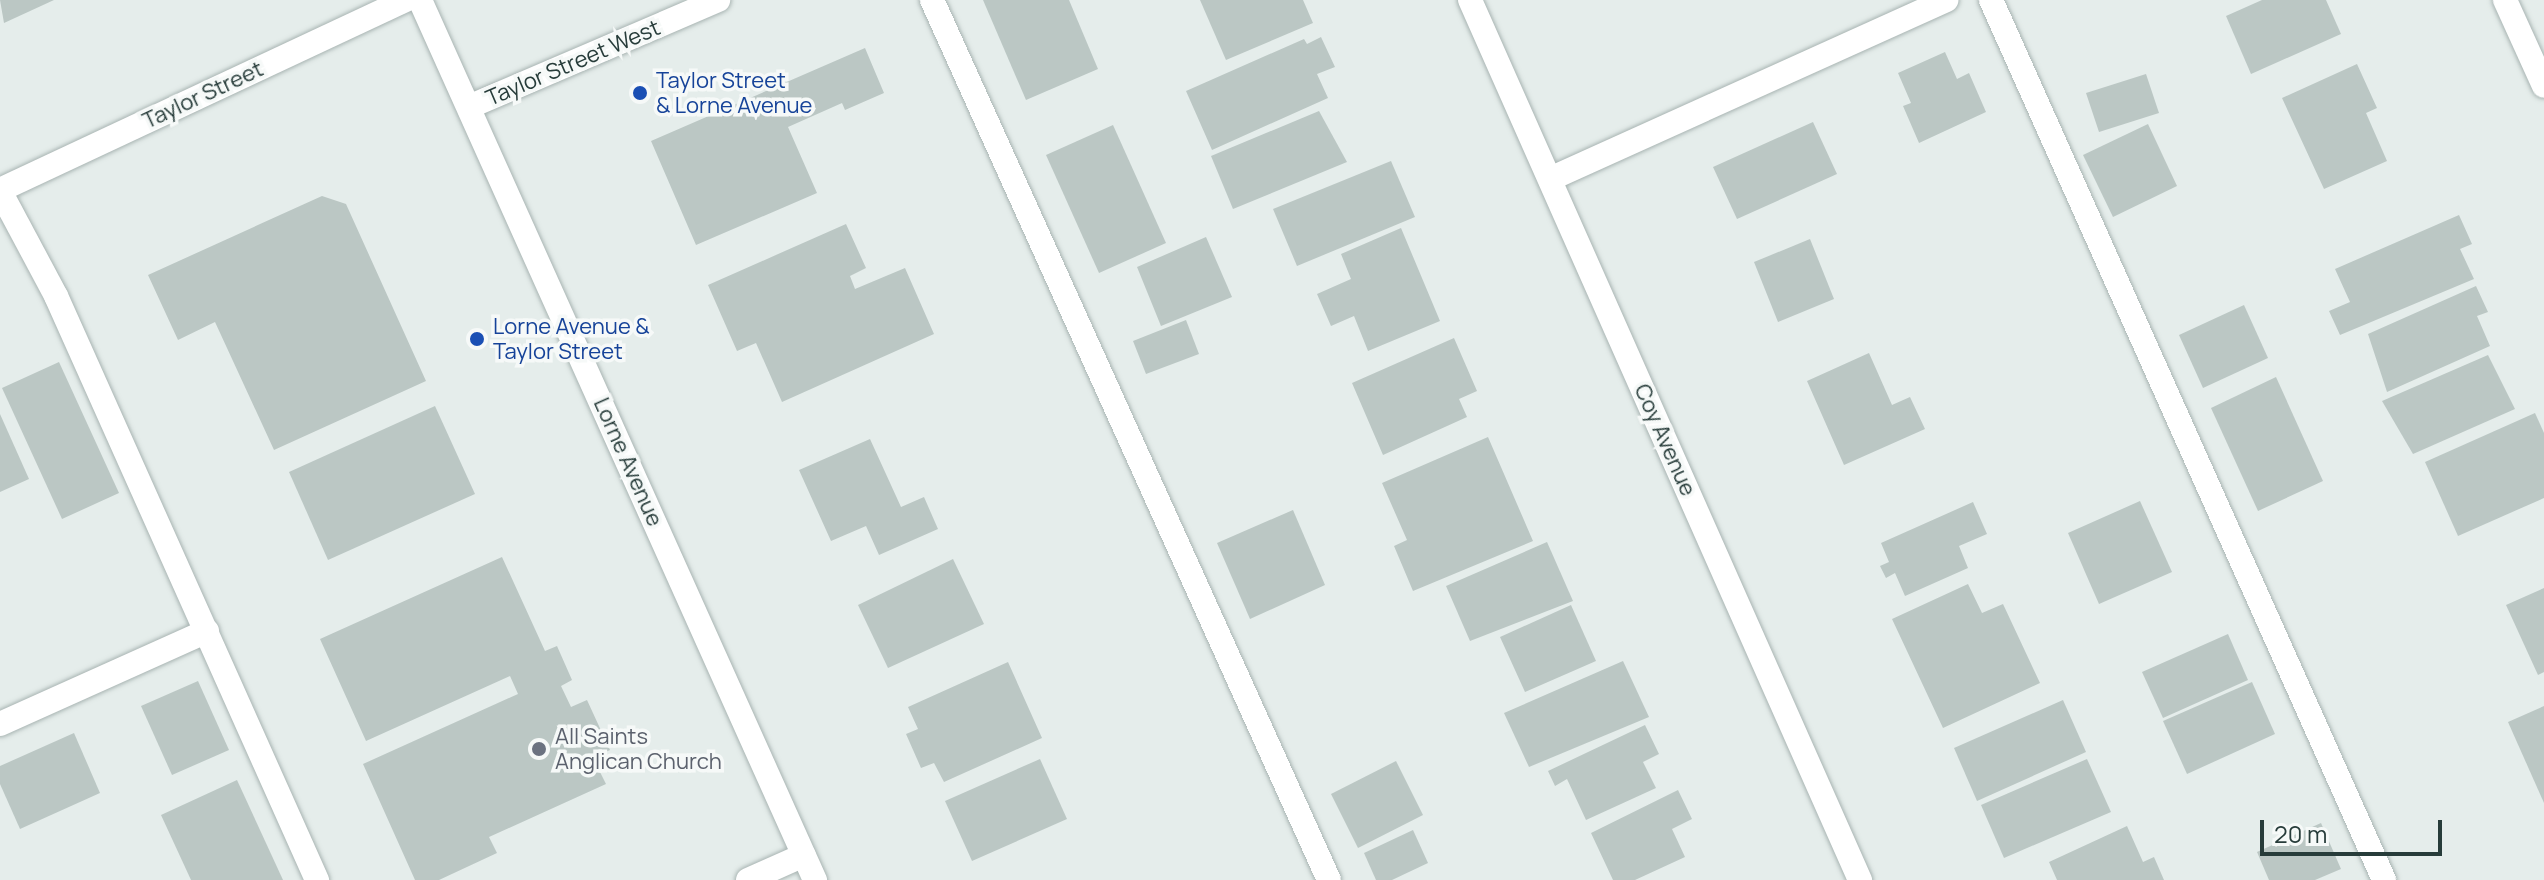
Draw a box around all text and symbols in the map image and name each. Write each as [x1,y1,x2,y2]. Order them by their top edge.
street label: Taylor Street West [482,14,664,112]
street label: Taylor Street [139,56,267,134]
place label: Taylor Street & Lorne Avenue [656,67,812,118]
marker: Taylor Street & Lorne Avenue [631,84,649,102]
place label: Lorne Avenue & Taylor Street [493,313,649,364]
marker: Lorne Avenue & Taylor Street [468,330,486,348]
street label: Coy Avenue [1629,380,1701,500]
street label: Lorne Avenue [588,394,668,530]
place label: All Saints Anglican Church [555,723,722,774]
marker: All Saints Anglican Church [530,740,548,758]
scale bar [2264,804,2446,854]
text: 20 m [2274,817,2327,850]

